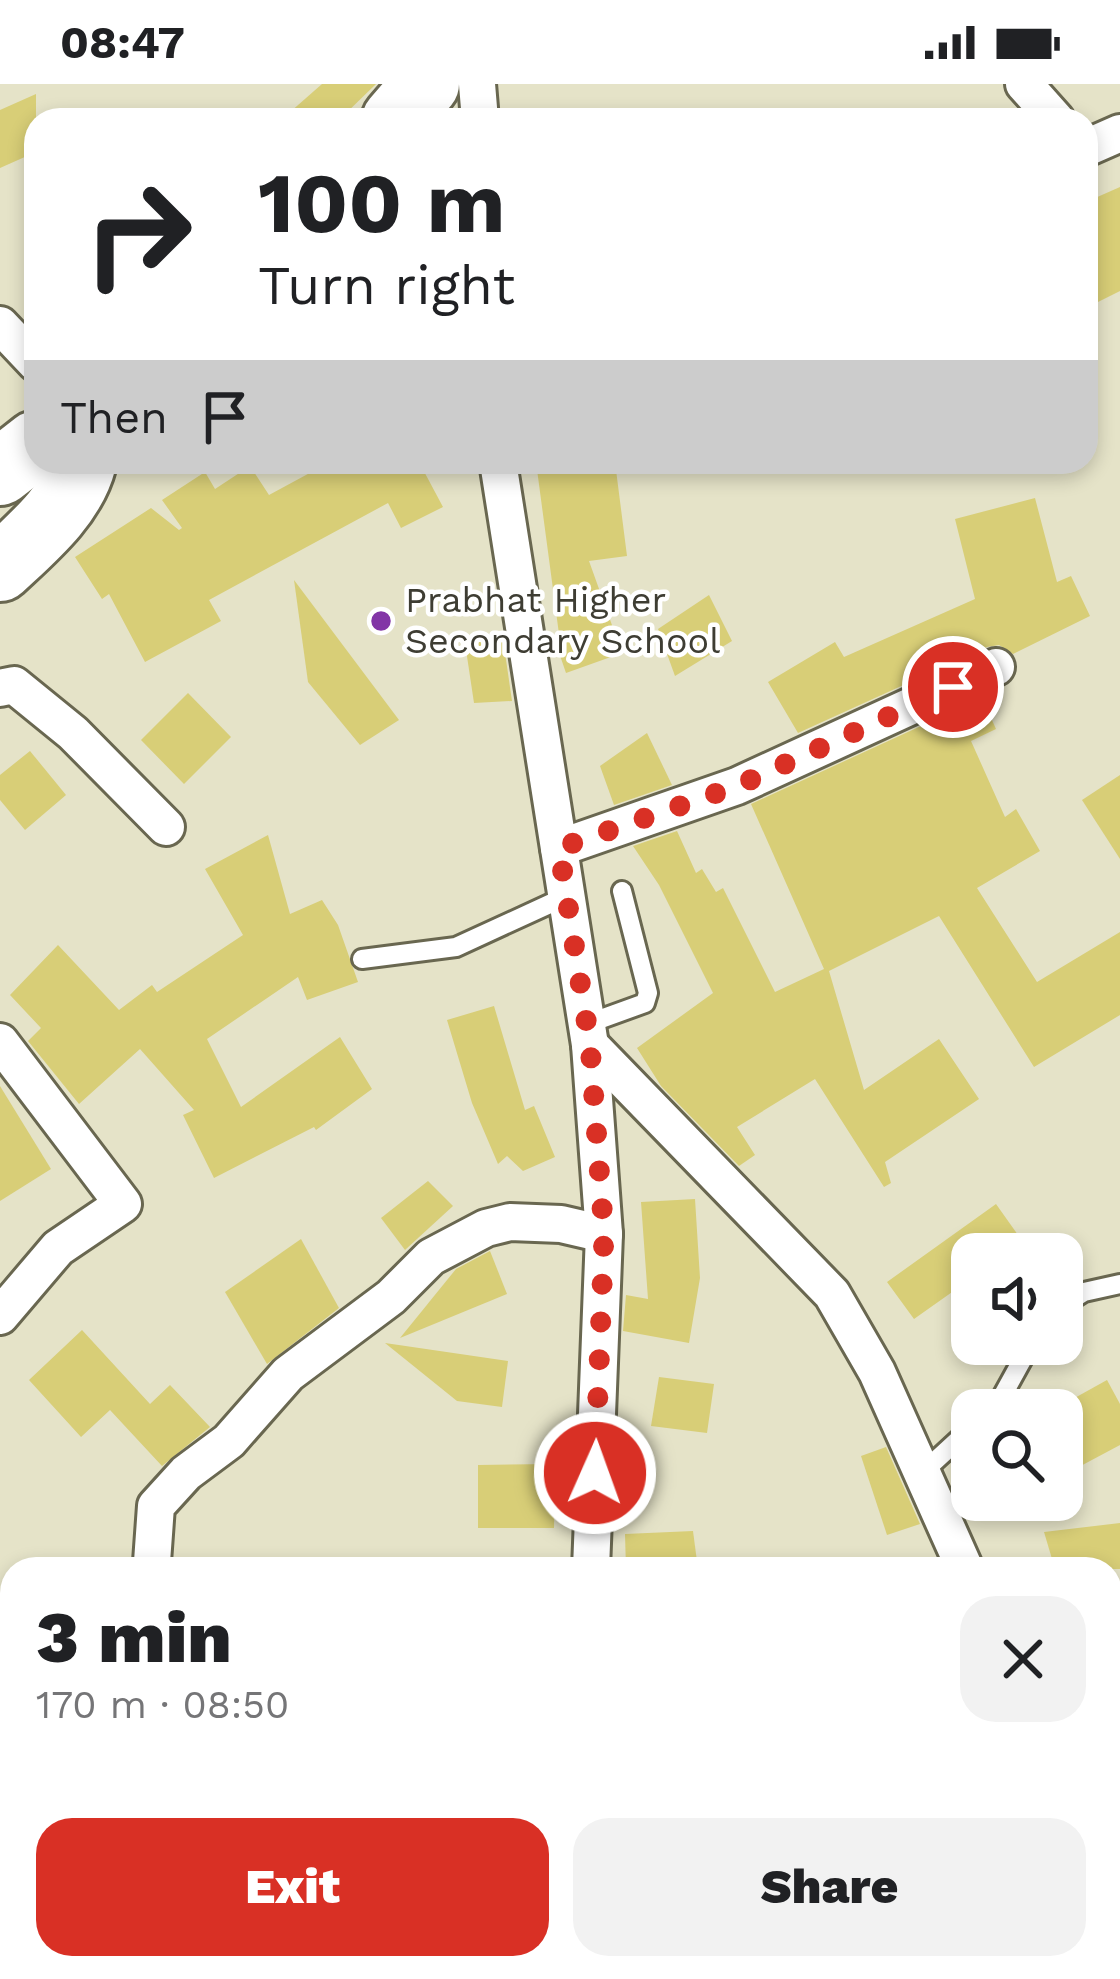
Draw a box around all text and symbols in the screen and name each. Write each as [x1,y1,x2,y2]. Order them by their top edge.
text: 08:47 [60,16,185,69]
text: 100 m [258,154,505,252]
icon: right [60,156,216,312]
text: Turn right [258,254,515,317]
icon: arrive [192,384,258,450]
text: Then [60,391,168,444]
place label: Prabhat Higher Secondary School [405,579,720,662]
marker: Prabhat Higher Secondary School [368,608,394,634]
pin [902,636,1004,738]
icon: arrive [920,654,986,720]
map controls [951,1233,1083,1521]
button: sound [951,1233,1083,1365]
button: search [951,1389,1083,1521]
position arrow [532,1410,658,1536]
text: 3 min [36,1595,232,1679]
button: close [960,1596,1086,1722]
text: 170 m · 08:50 [36,1682,289,1727]
button: Exit [36,1818,549,1956]
button: Share [573,1818,1086,1956]

